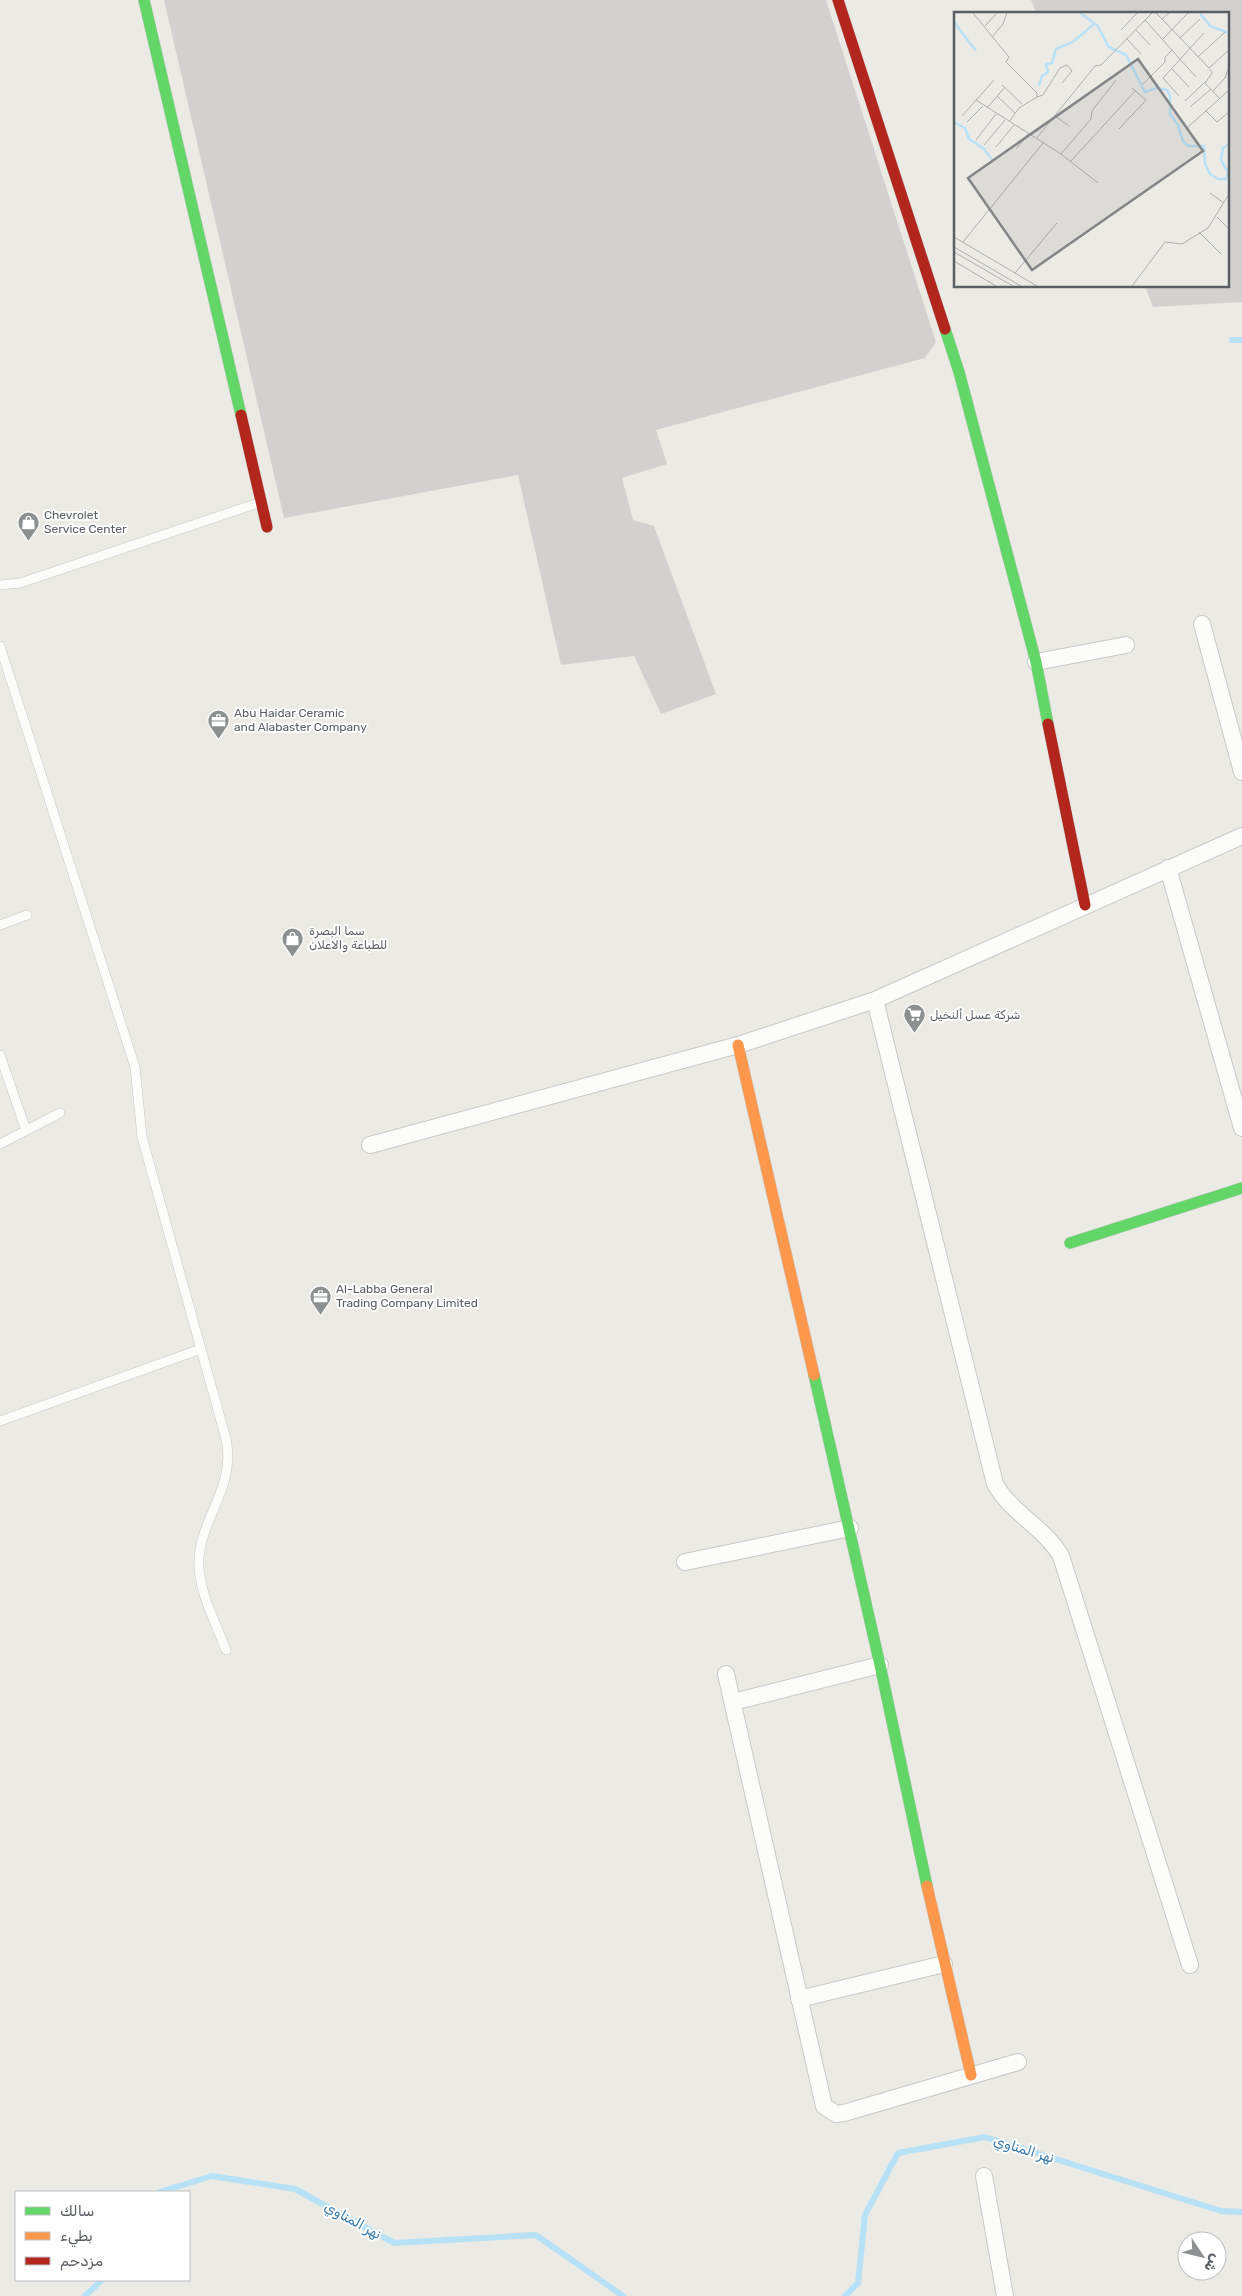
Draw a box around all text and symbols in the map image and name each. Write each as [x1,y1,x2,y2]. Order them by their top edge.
inset map [954,12,1230,288]
place label: Chevrolet Service Center [44,508,127,536]
shop icon: Chevrolet Service Center [16,510,40,541]
place label: Abu Haidar Ceramic and Alabaster Company [234,706,367,734]
office icon: Abu Haidar Ceramic and Alabaster Company [206,708,230,739]
place label: سما البصرة للطباعة والاعلان [309,924,387,953]
shop icon: سما البصرة للطباعة والاعلان [281,926,305,957]
supermarket icon: شركة عسل ألنخيل [902,1003,926,1034]
place label: شركة عسل ألنخيل [930,1008,1021,1023]
place label: Al-Labba General Trading Company Limited [336,1282,478,1310]
office icon: Al-Labba General Trading Company Limited [308,1284,332,1315]
water label: نهر المناوي [991,2132,1056,2168]
legend [15,2191,190,2281]
water label: نهر المناوي [321,2198,384,2244]
text: سالك [60,2202,95,2220]
text: بطيء [60,2227,93,2248]
north arrow [1177,2231,1227,2281]
text: ش [1200,2251,1224,2276]
text: مزدحم [60,2252,103,2271]

